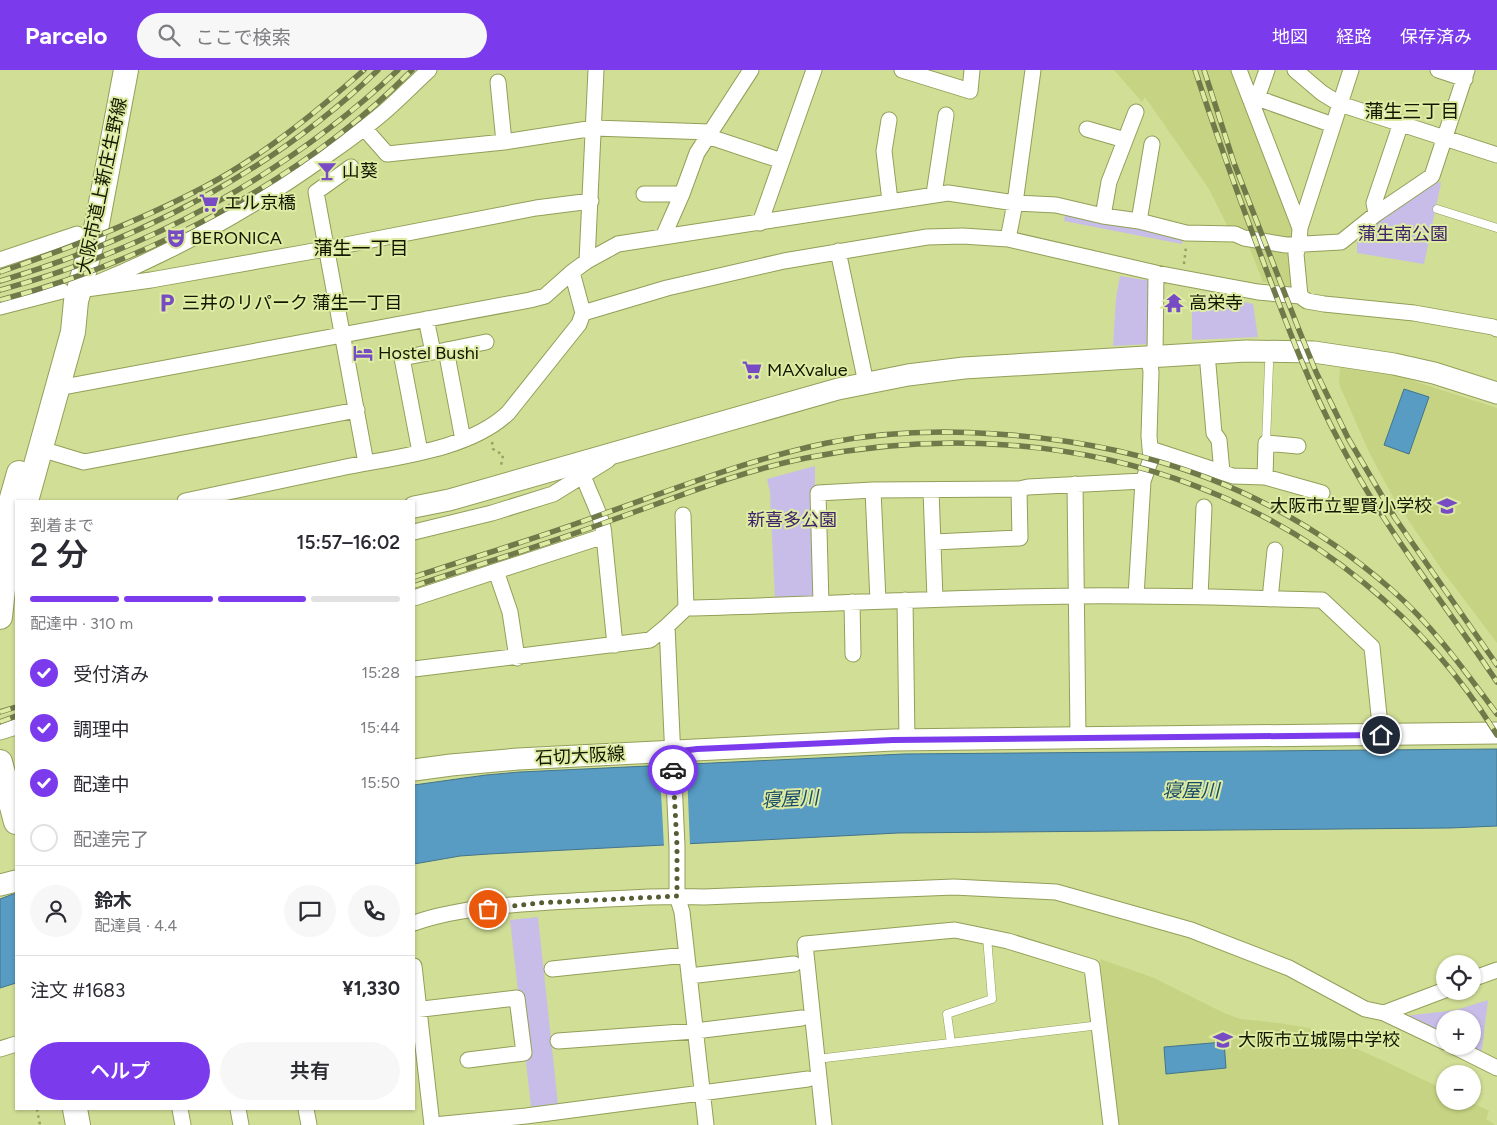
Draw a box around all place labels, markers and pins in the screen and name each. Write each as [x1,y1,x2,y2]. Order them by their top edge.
bar icon: 山葵 [316,160,338,182]
place label: 山葵 [342,160,378,182]
supermarket icon: エル京橋 [198,192,220,214]
place label: エル京橋 [224,192,296,214]
theatre icon: BERONICA [165,227,187,249]
place label: BERONICA [191,227,282,249]
parking icon: 三井のリパーク 蒲生一丁目 [156,292,178,314]
place label: 三井のリパーク 蒲生一丁目 [182,292,402,314]
temple icon: 高栄寺 [1163,292,1185,314]
place label: 高栄寺 [1189,292,1243,314]
hotel icon: Hostel Bushi [352,342,374,364]
place label: Hostel Bushi [378,342,479,364]
supermarket icon: MAXvalue [741,359,763,381]
place label: MAXvalue [767,359,848,381]
place label: 大阪市立聖賢小学校 [1270,495,1432,517]
school or university icon: 大阪市立聖賢小学校 [1436,495,1458,517]
pin [1360,714,1402,756]
pin [467,888,509,930]
school or university icon: 大阪市立城陽中学校 [1212,1029,1234,1051]
place label: 大阪市立城陽中学校 [1238,1029,1400,1051]

